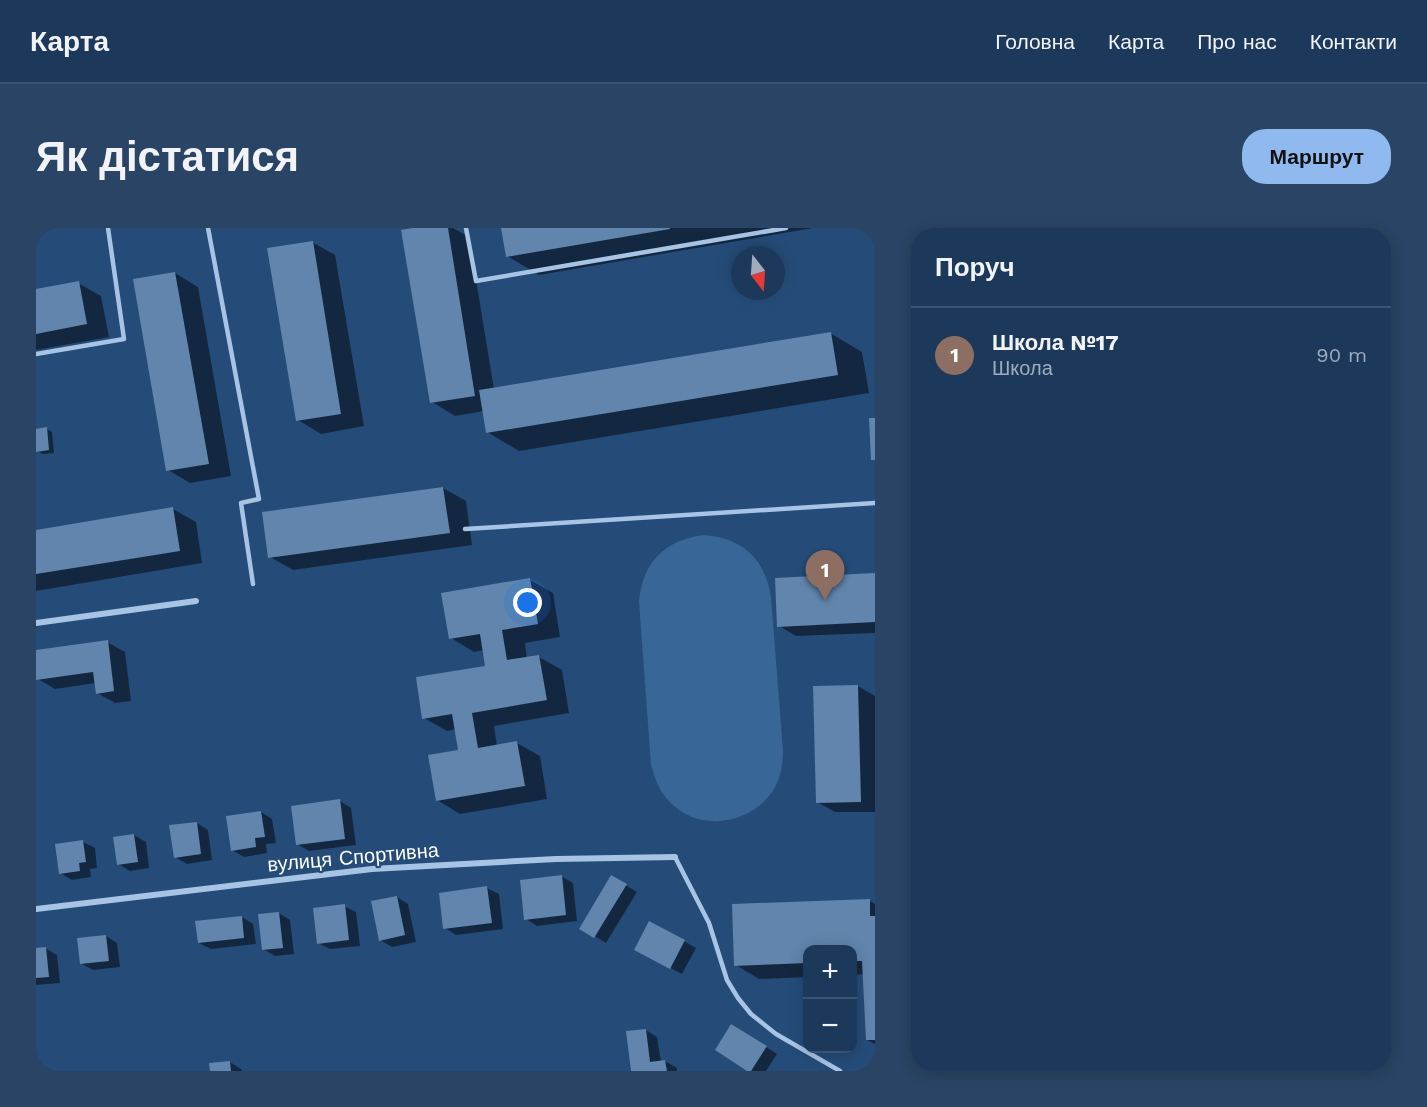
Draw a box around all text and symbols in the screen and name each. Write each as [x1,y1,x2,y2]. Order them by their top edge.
text: Карта [30,25,109,58]
text: Головна [995,29,1075,54]
text: Карта [1108,29,1164,54]
text: Про нас [1197,29,1277,54]
text: Контакти [1310,29,1397,54]
button: Маршрут [1242,129,1391,184]
text: Як дістатися [36,132,299,181]
north arrow [731,246,785,300]
text: Поруч [935,252,1015,282]
text: Школа №17 [992,330,1119,355]
text: 1 [950,343,959,367]
text: 90 m [1316,343,1367,367]
text: Школа [992,356,1053,380]
pin: 1 [806,550,844,600]
your location [513,588,542,617]
street label: вулиця Спортивна [266,837,441,876]
map controls [803,945,857,1053]
button: + [803,945,857,999]
button: − [803,999,857,1053]

